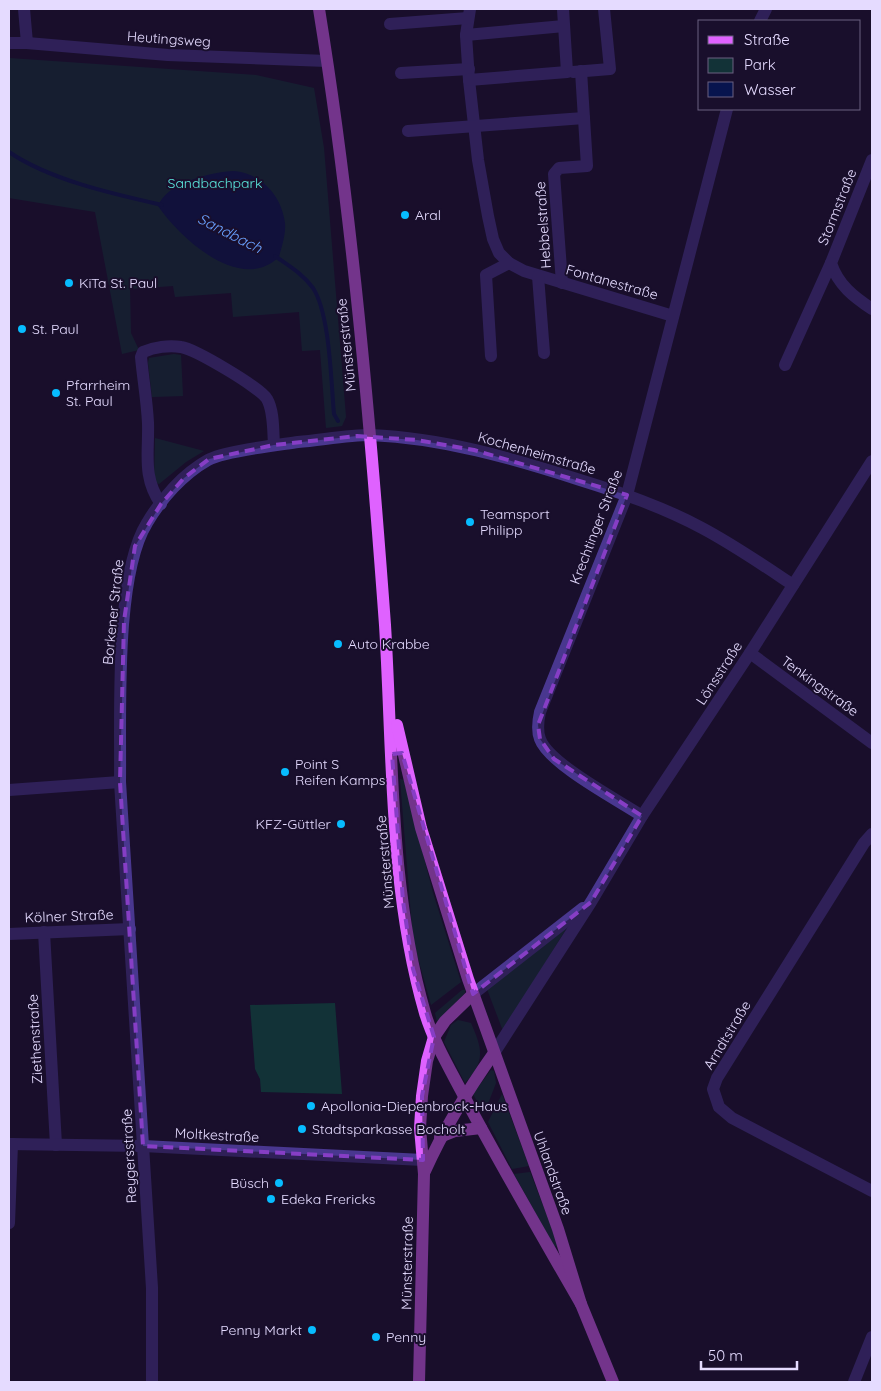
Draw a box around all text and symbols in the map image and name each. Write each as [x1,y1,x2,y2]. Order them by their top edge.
legend [698,20,861,110]
street label: Heutingsweg [126,27,212,51]
text: Straße [744,30,790,49]
text: Park [744,55,776,74]
text: Wasser [744,80,796,99]
street label: Stormstraße [814,166,860,248]
park label: Sandbachpark [168,174,262,192]
street label: Hebbelstraße [531,181,555,269]
place label: Aral [415,206,441,224]
water label: Sandbach [195,209,266,258]
marker: Aral [399,209,411,221]
street label: Fontanestraße [564,260,660,304]
place label: KiTa St. Paul [79,274,157,292]
marker: KiTa St. Paul [63,277,75,289]
street label: Münsterstraße [332,297,360,392]
place label: St. Paul [32,320,79,338]
marker: St. Paul [16,323,28,335]
place label: Pfarrheim St. Paul [66,376,130,410]
marker: Pfarrheim St. Paul [50,387,62,399]
street label: Kochenheimstraße [476,428,598,478]
street label: Krechtinger Straße [566,467,626,587]
place label: Teamsport Philipp [480,505,550,539]
marker: Teamsport Philipp [464,516,476,528]
street label: Borkener Straße [99,558,127,666]
place label: Auto Krabbe [348,635,430,653]
marker: Auto Krabbe [332,638,344,650]
street label: Lönsstraße [692,638,746,708]
street label: Tenkingstraße [778,652,862,720]
place label: Point S Reifen Kamps [295,755,385,789]
marker: Point S Reifen Kamps [279,766,291,778]
place label: KFZ-Güttler [256,815,332,833]
street label: Münsterstraße [372,815,398,909]
marker: KFZ-Güttler [335,818,347,830]
street label: Kölner Straße [24,905,114,927]
street label: Ziethenstraße [24,993,46,1084]
street label: Arndtstraße [699,997,755,1073]
place label: Apollonia-Diepenbrock-Haus [321,1097,507,1115]
marker: Apollonia-Diepenbrock-Haus [305,1100,317,1112]
street label: Reygersstraße [118,1108,140,1204]
place label: Stadtsparkasse Bocholt [312,1120,466,1138]
marker: Stadtsparkasse Bocholt [296,1123,308,1135]
street label: Moltkestraße [174,1124,260,1146]
street label: Uhlandstraße [530,1129,576,1217]
place label: Büsch [230,1174,269,1192]
marker: Büsch [273,1177,285,1189]
place label: Edeka Frericks [281,1190,375,1208]
marker: Edeka Frericks [265,1193,277,1205]
street label: Münsterstraße [397,1216,417,1310]
place label: Penny Markt [220,1321,302,1339]
marker: Penny Markt [306,1324,318,1336]
place label: Penny [386,1328,426,1346]
marker: Penny [370,1331,382,1343]
scale bar [701,1338,797,1370]
text: 50 m [708,1346,743,1365]

